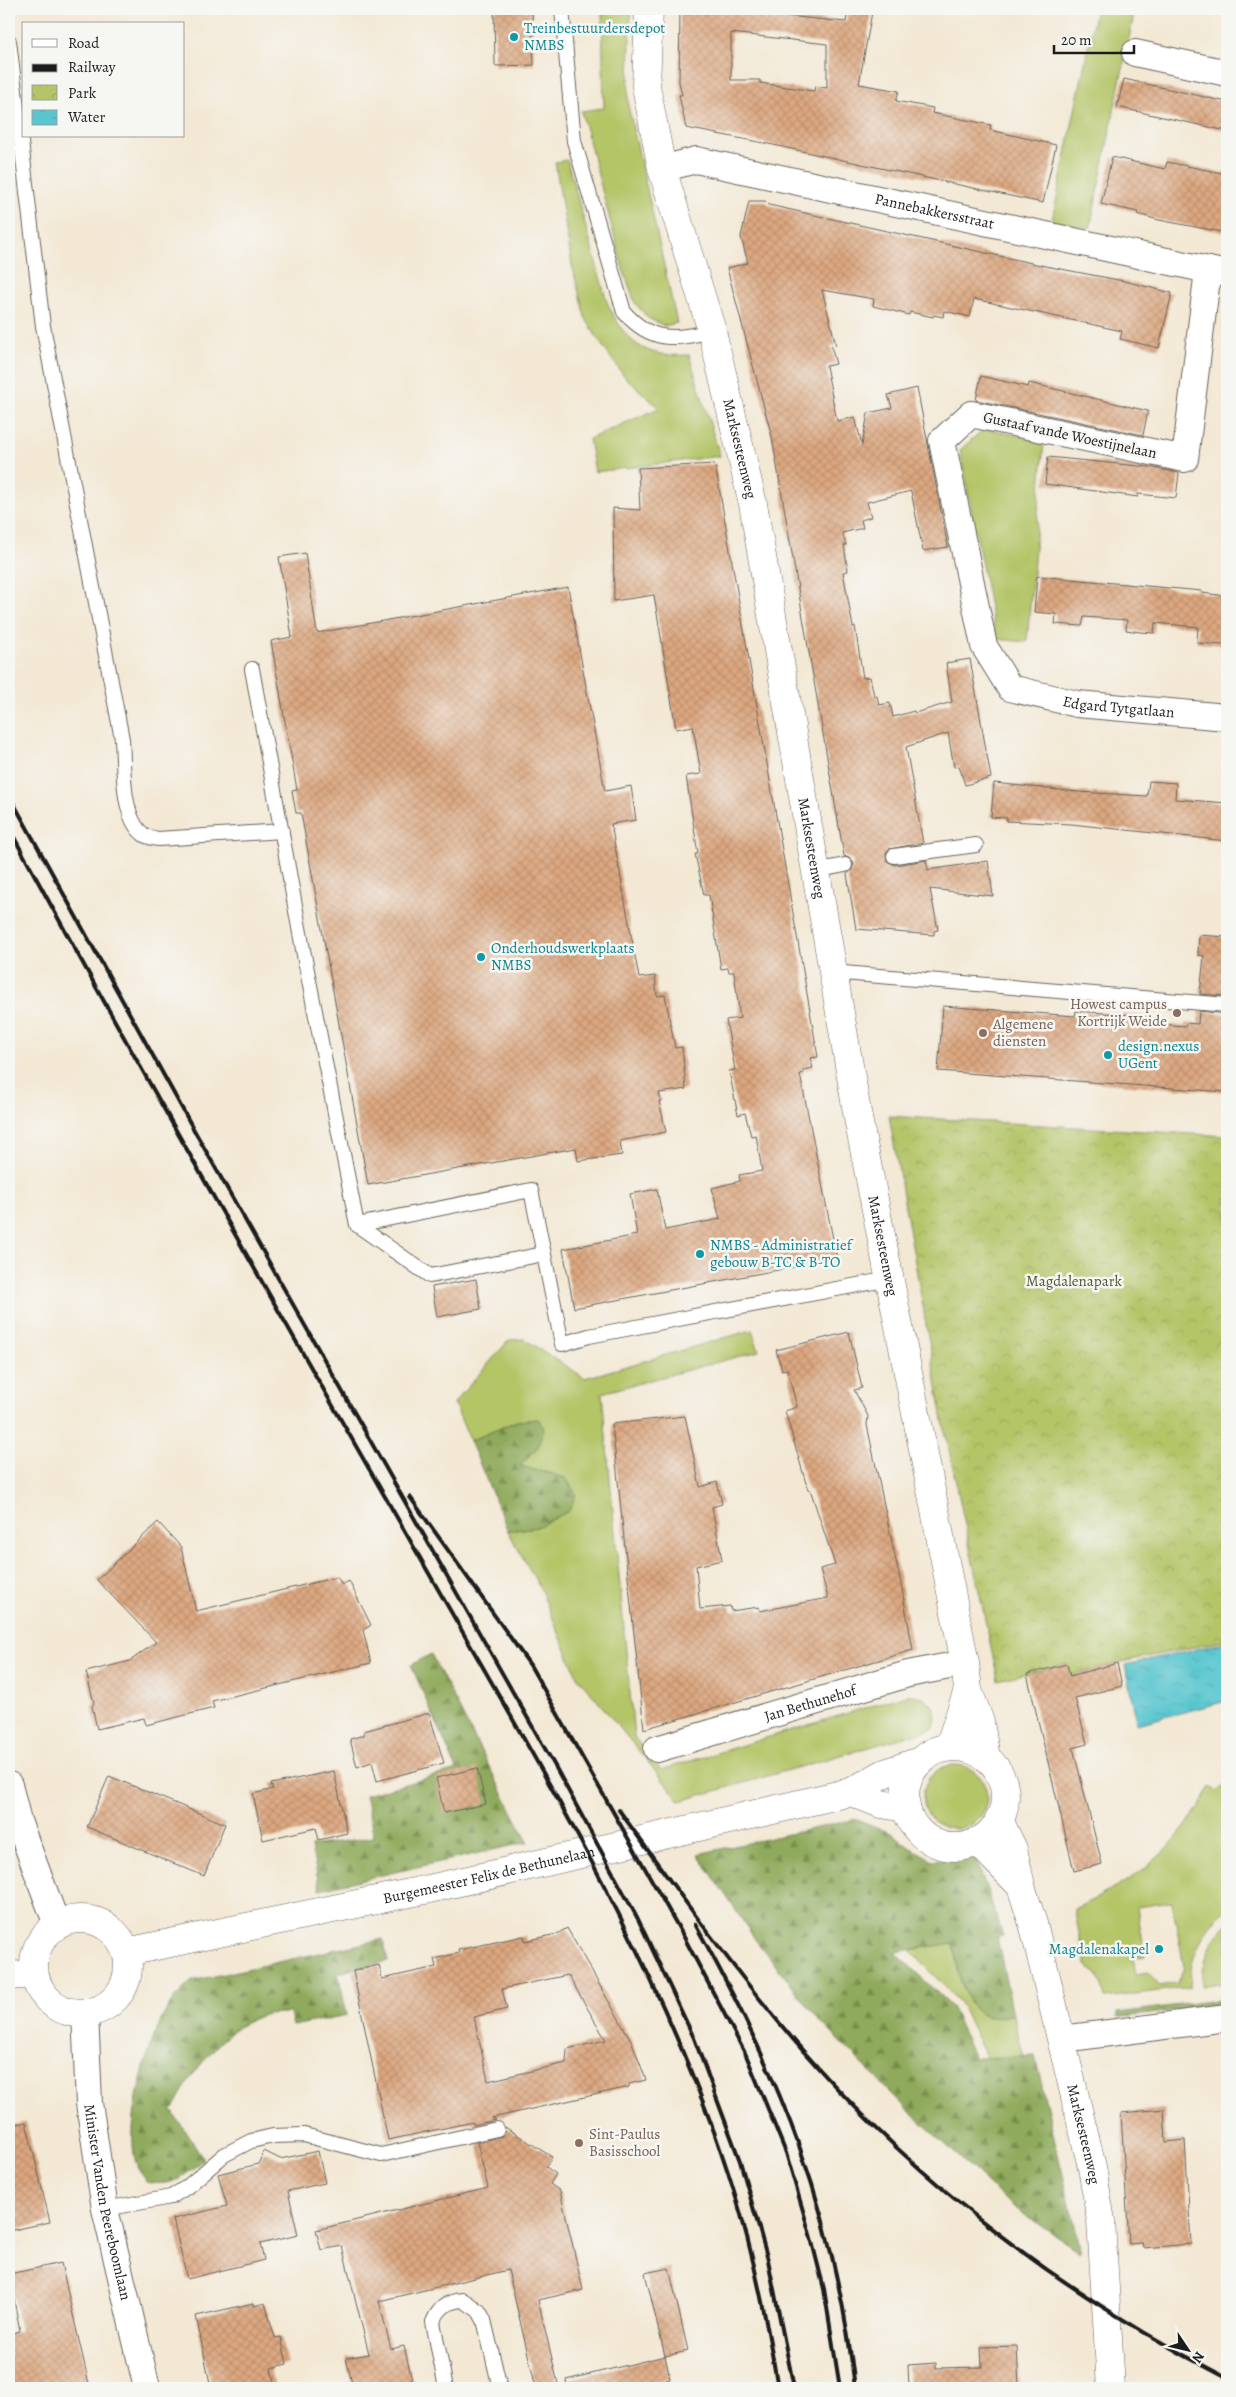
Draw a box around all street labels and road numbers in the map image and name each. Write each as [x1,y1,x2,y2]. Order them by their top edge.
street label: Pannebakkersstraat [873,189,996,234]
street label: Marksesteenweg [718,397,762,501]
street label: Gustaaf vande Woestijnelaan [981,407,1159,463]
street label: Edgard Tytgatlaan [1061,691,1175,722]
street label: Marksesteenweg [793,796,830,901]
street label: Marksesteenweg [863,1194,903,1298]
street label: Jan Bethunehof [762,1679,861,1726]
street label: Burgemeester Felix de Bethunelaan [381,1841,597,1908]
street label: Marksesteenweg [1062,2082,1105,2186]
street label: Minister Vanden Peereboomlaan [79,2103,136,2302]

